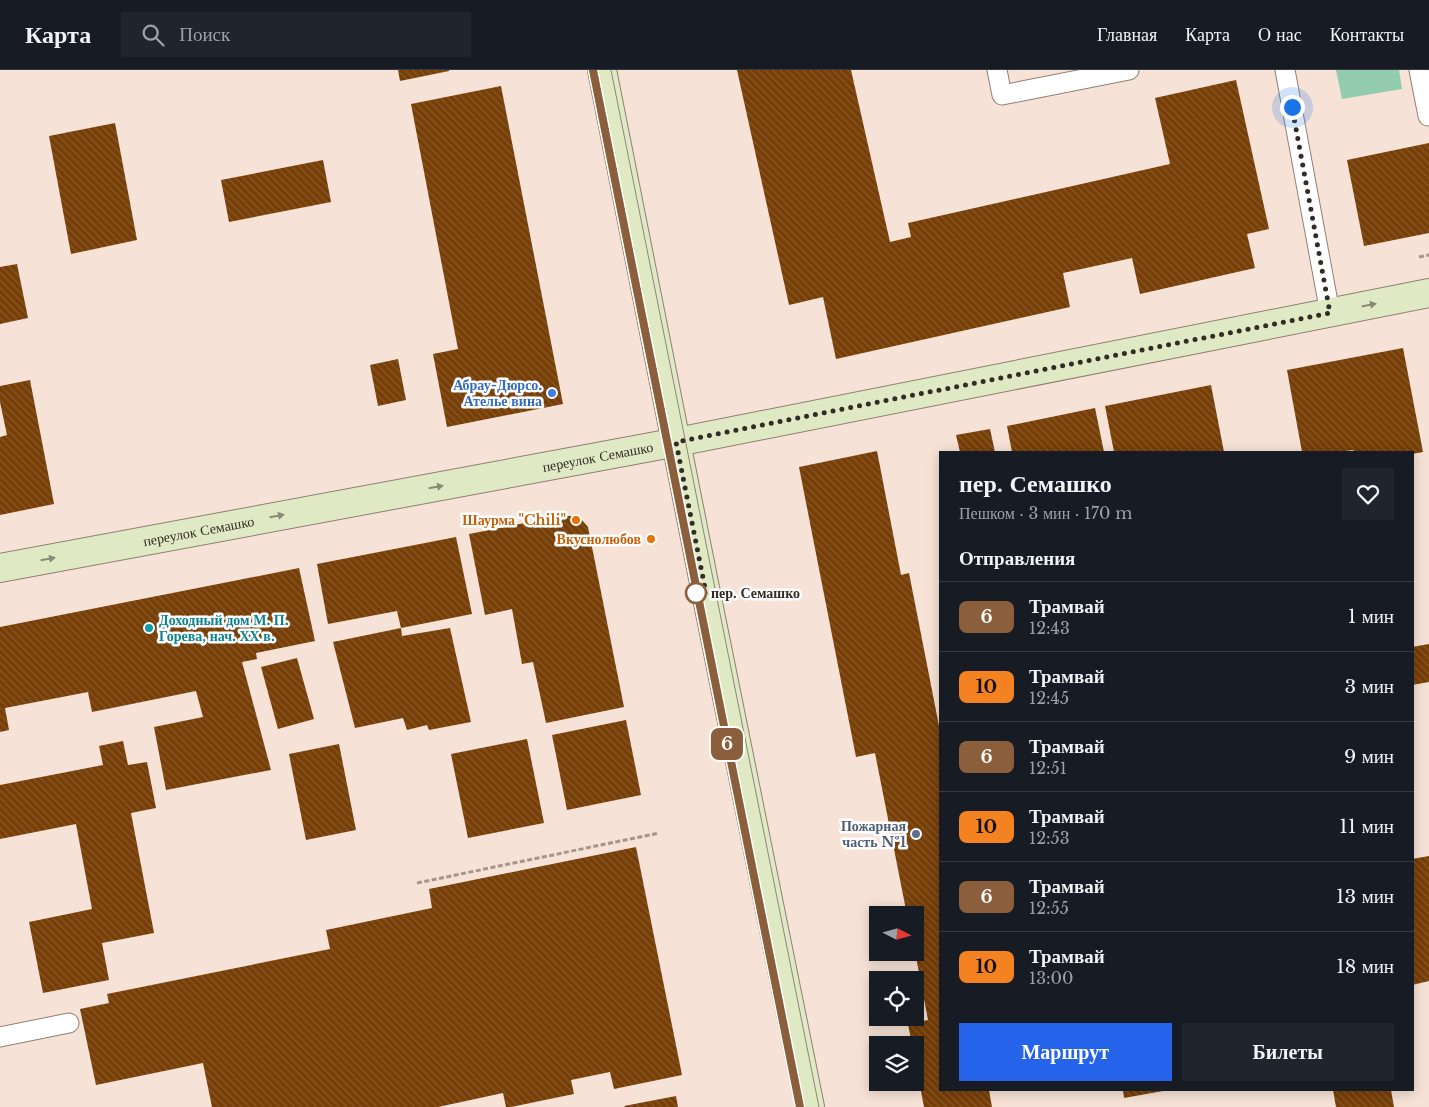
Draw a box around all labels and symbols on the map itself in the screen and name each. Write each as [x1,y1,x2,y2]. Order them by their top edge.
your location [1280,95,1305,120]
one-way arrow [1361,301,1376,309]
place label: Абрау-Дюрсо. Ателье вина [453,376,542,410]
marker: Абрау-Дюрсо. Ателье вина [546,387,558,399]
street label: переулок Семашко [541,438,655,476]
one-way arrow [429,482,445,490]
place label: Шаурма "Chili" [462,511,566,529]
street label: переулок Семашко [142,512,256,550]
one-way arrow [269,512,285,520]
marker: Шаурма "Chili" [570,514,582,526]
place label: Вкуснолюбов [557,530,641,548]
marker: Вкуснолюбов [645,533,657,545]
one-way arrow [40,554,56,562]
marker: пер. Семашко [685,582,707,604]
place label: пер. Семашко [711,584,800,602]
place label: Доходный дом М. П. Горева, нач. ХХ в. [159,611,288,645]
marker: Доходный дом М. П. Горева, нач. ХХ в. [143,622,155,634]
line badge: 6 [711,728,743,760]
place label: Пожарная часть №1 [841,817,906,851]
marker: Пожарная часть №1 [910,828,922,840]
north arrow [869,906,924,961]

